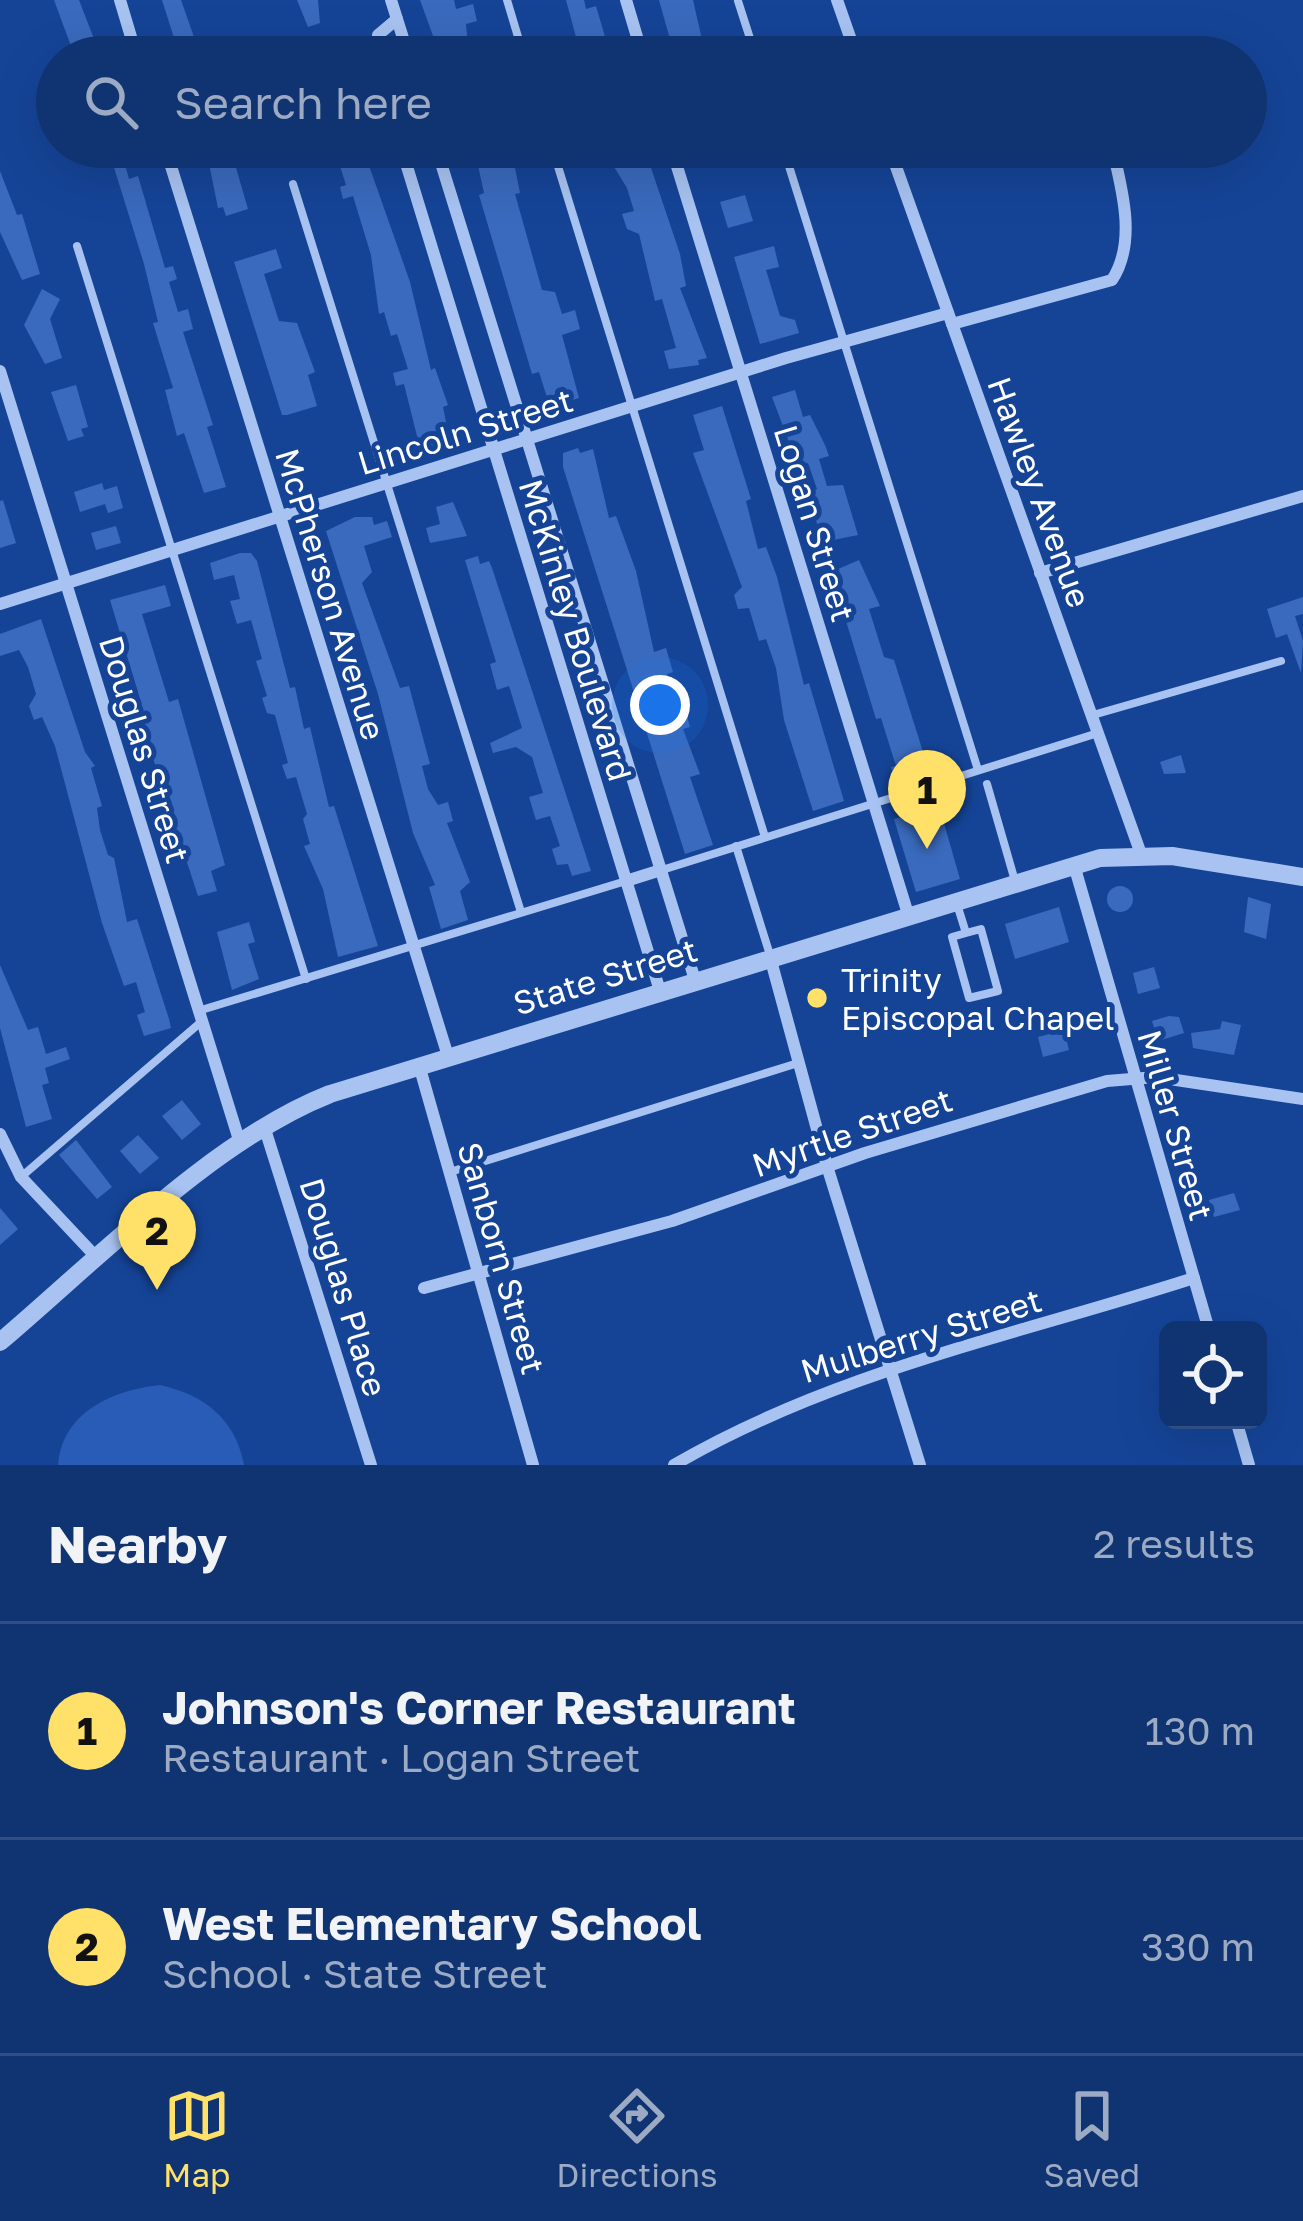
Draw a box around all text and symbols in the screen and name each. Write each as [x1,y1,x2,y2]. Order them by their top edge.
search box [36,36,1267,168]
icon: search [78,69,144,135]
text: Search here [174,75,432,129]
street label: Hawley Avenue [980,372,1100,612]
street label: Lincoln Street [353,380,577,482]
street label: Logan Street [767,420,863,626]
street label: McPherson Avenue [268,444,394,744]
street label: McKinley Boulevard [512,475,640,785]
street label: Douglas Street [92,631,198,867]
your location [630,675,690,735]
pin: 1 [888,750,966,849]
street label: State Street [508,930,702,1022]
place label: Trinity Episcopal Chapel [841,960,1115,1037]
marker: Trinity Episcopal Chapel [804,985,830,1011]
street label: Miller Street [1130,1025,1222,1225]
street label: Myrtle Street [747,1080,957,1184]
street label: Sanborn Street [450,1138,554,1378]
street label: Douglas Place [292,1173,396,1401]
pin: 2 [118,1191,196,1290]
street label: Mulberry Street [796,1280,1046,1390]
map controls [1159,1321,1267,1429]
button: locate [1159,1321,1267,1429]
text: Nearby [48,1513,227,1574]
text: 2 results [1093,1520,1255,1567]
text: Johnson's Corner Restaurant [162,1680,796,1734]
text: 1 [77,1707,97,1754]
text: 130 m [1145,1707,1255,1754]
text: Restaurant · Logan Street [162,1734,640,1781]
text: West Elementary School [162,1896,702,1950]
text: 2 [75,1923,99,1970]
text: 330 m [1141,1923,1255,1970]
text: School · State Street [162,1950,548,1997]
tab: Map [163,2083,230,2194]
tab: Directions [556,2083,718,2194]
tab: Saved [1044,2083,1140,2194]

